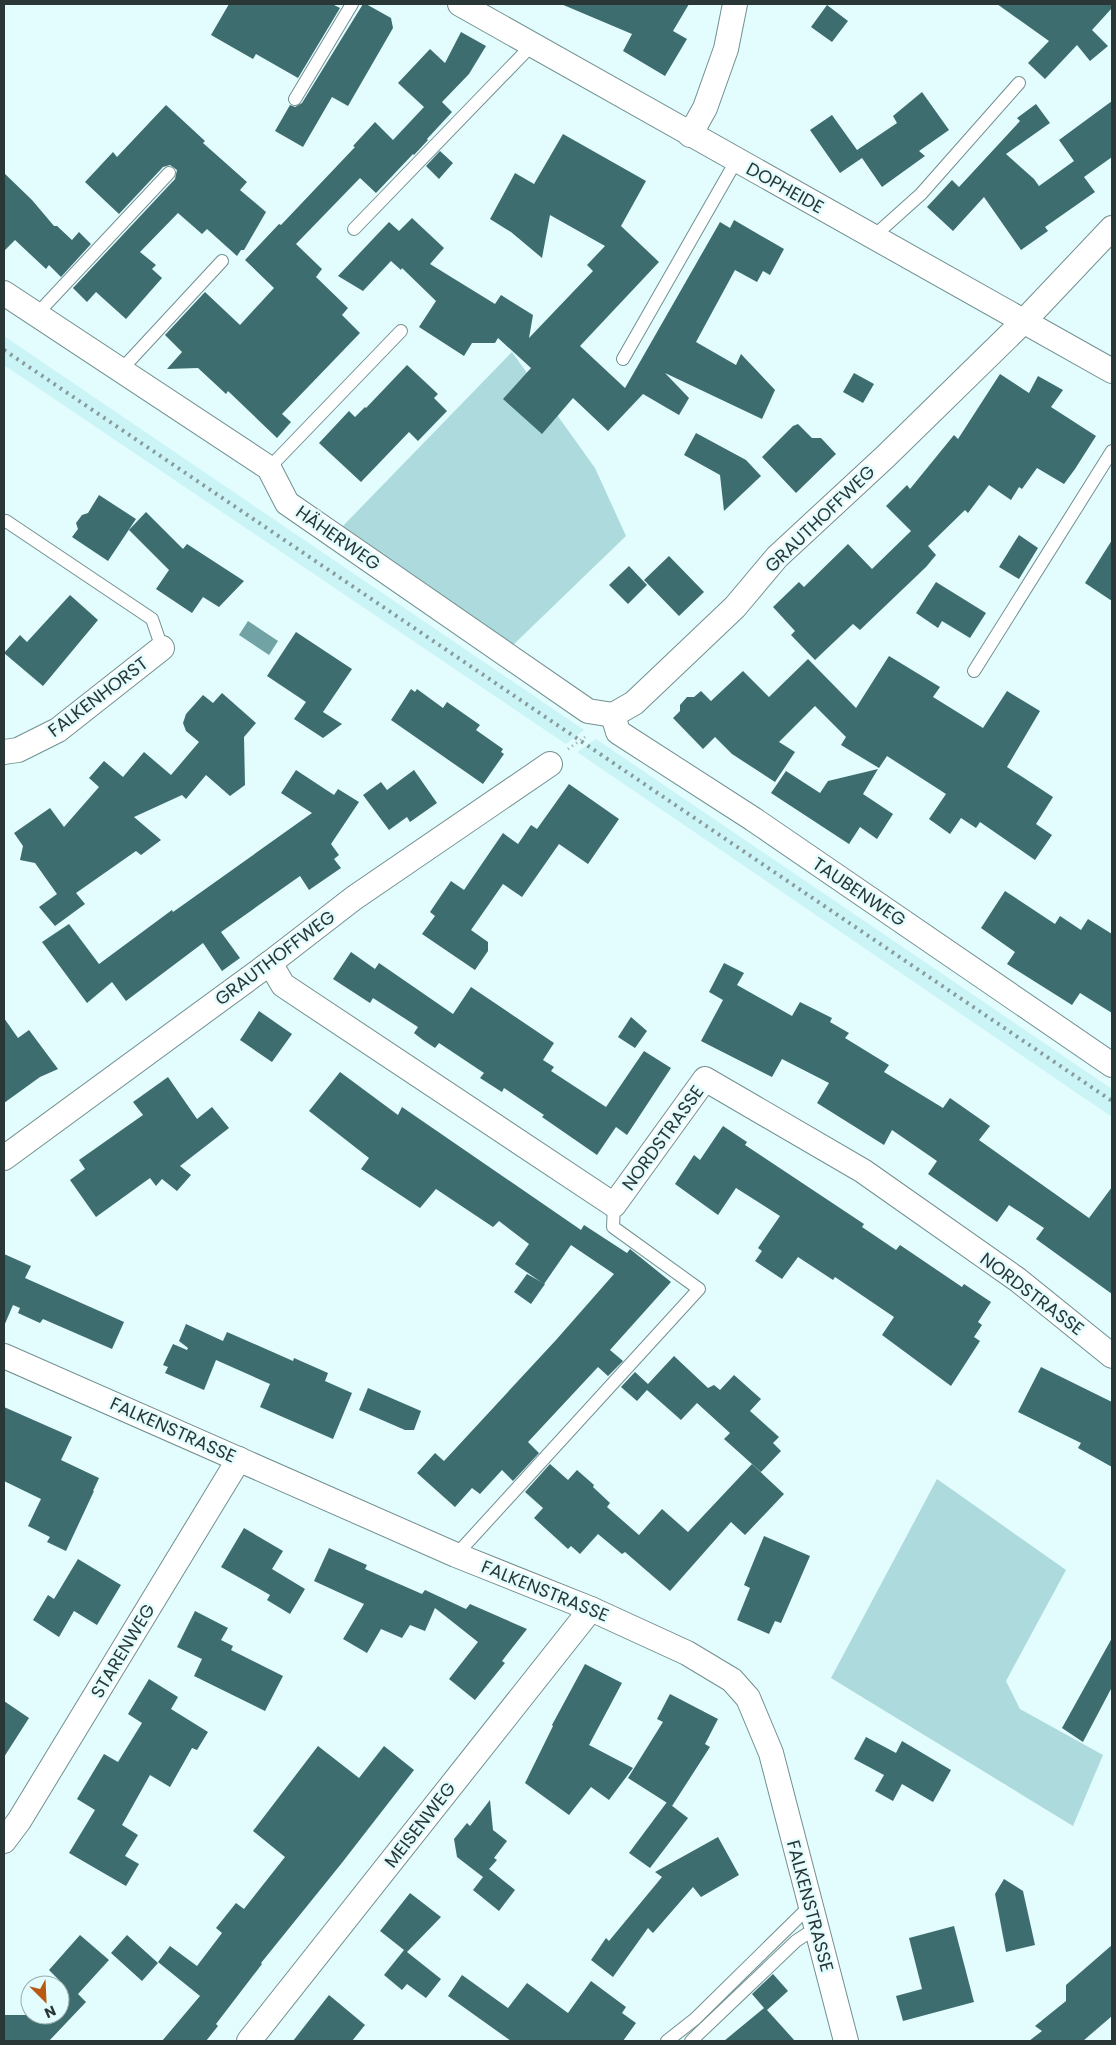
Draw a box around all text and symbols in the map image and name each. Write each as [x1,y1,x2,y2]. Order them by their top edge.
street label: DOPHEIDE [742,156,829,219]
street label: GRAUTHOFFWEG [759,459,880,578]
street label: HÄHERWEG [291,499,386,576]
street label: FALKENHORST [42,651,153,743]
street label: TAUBENWEG [808,851,911,932]
street label: GRAUTHOFFWEG [209,904,340,1011]
street label: NORDSTRASSE [616,1080,709,1195]
street label: NORDSTRASSE [975,1246,1089,1341]
street label: FALKENSTRASSE [106,1391,240,1468]
street label: FALKENSTRASSE [478,1554,613,1627]
street label: STARENWEG [85,1599,161,1703]
street label: MEISENWEG [378,1777,461,1873]
street label: FALKENSTRASSE [781,1837,840,1975]
north arrow [20,1975,70,2025]
text: N [41,2001,59,2023]

